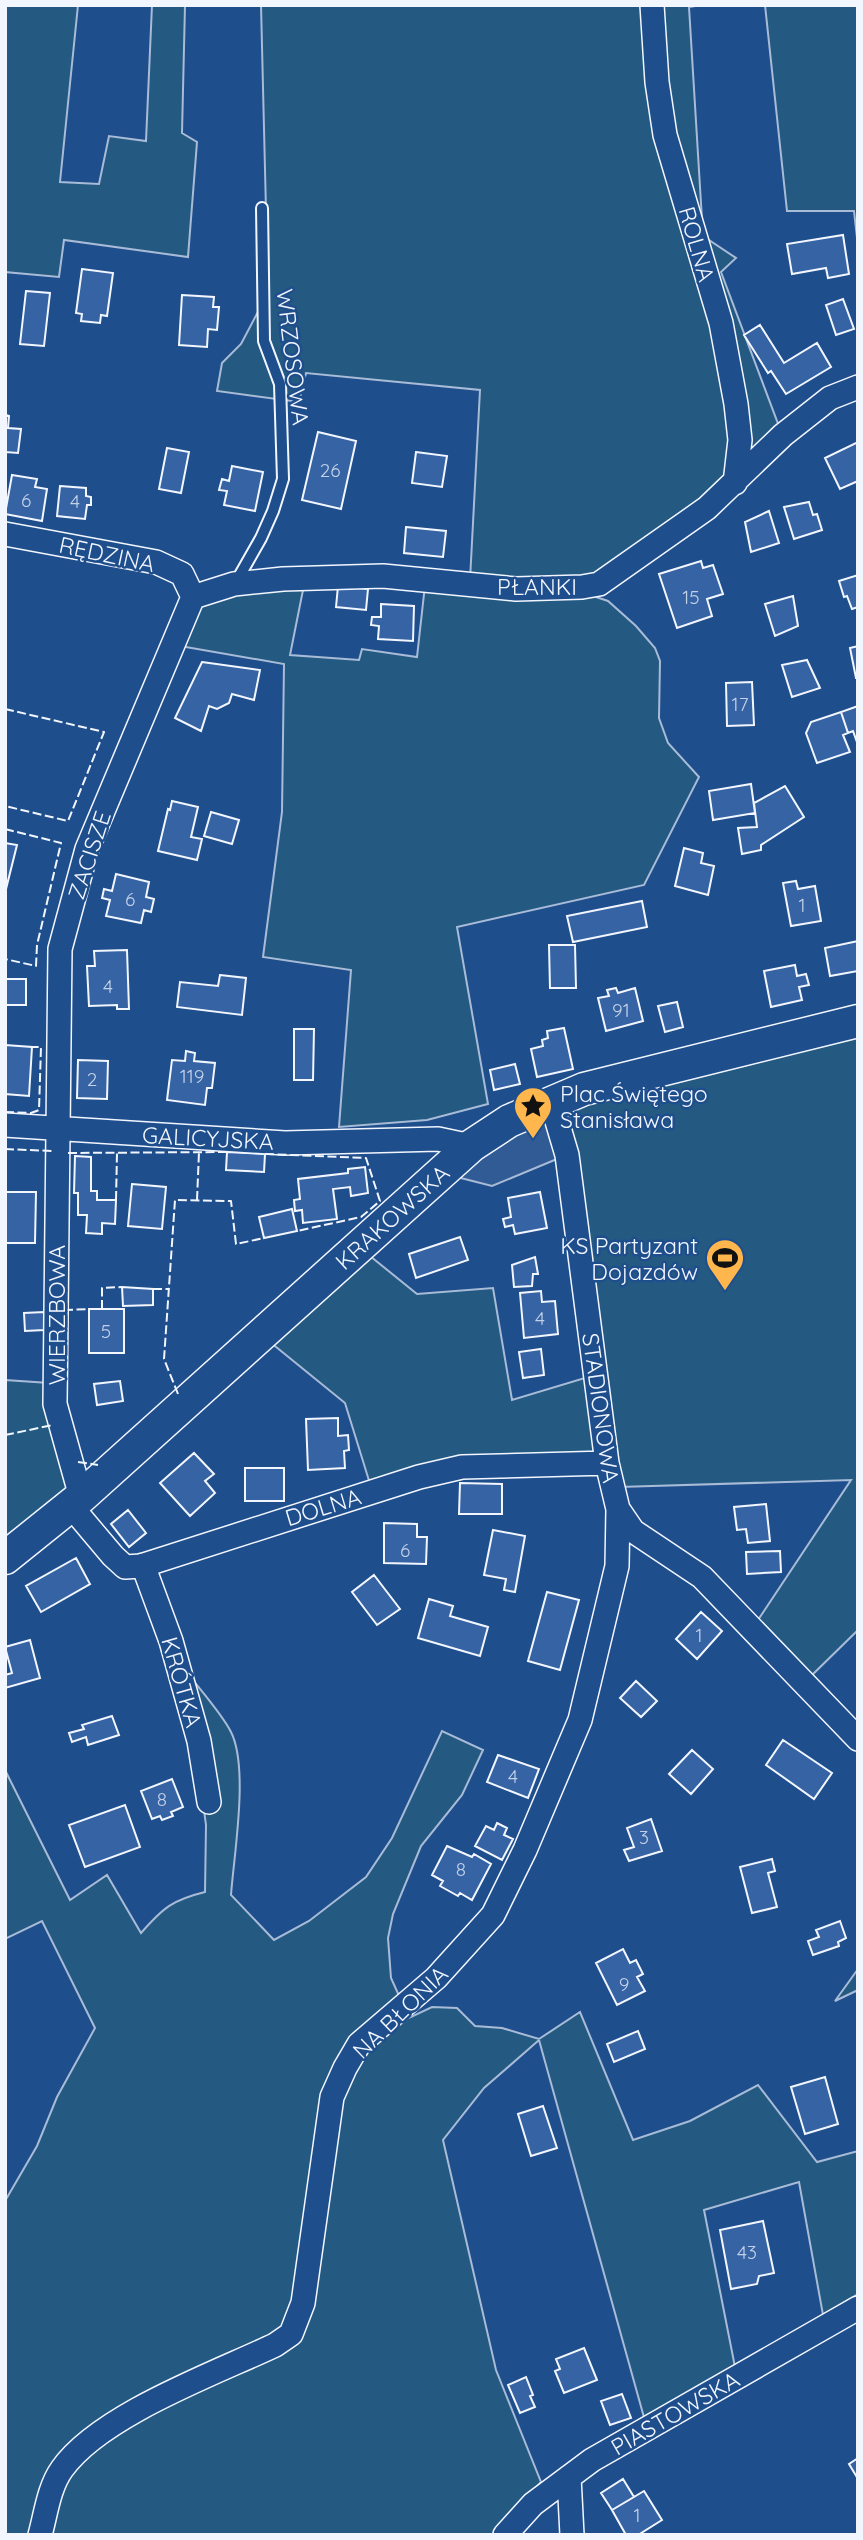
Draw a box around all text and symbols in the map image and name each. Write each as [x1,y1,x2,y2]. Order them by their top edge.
street label: ROLNA [672,203,722,285]
street label: WRZOSOWA [270,287,316,427]
house number: 26 [320,458,340,482]
house number: 6 [21,488,31,512]
house number: 4 [70,489,80,513]
street label: RĘDZINA [56,530,158,578]
street label: PŁANKI [497,572,577,601]
house number: 15 [682,585,700,609]
house number: 17 [732,692,749,716]
street label: ZACISZE [61,807,117,903]
house number: 6 [125,887,135,911]
house number: 1 [798,893,806,917]
house number: 4 [103,974,113,998]
house number: 91 [612,998,630,1022]
house number: 119 [180,1064,204,1088]
house number: 2 [87,1067,97,1091]
place label: Plac Świętego Stanisława [560,1079,708,1134]
place icon: Plac Świętego Stanisława [512,1085,554,1140]
street label: GALICYJSKA [142,1120,275,1156]
street label: KRAKOWSKA [329,1158,455,1276]
place label: KS Partyzant Dojazdów [560,1231,698,1286]
sports icon: KS Partyzant Dojazdów [704,1237,746,1292]
street label: WIERZBOWA [42,1245,71,1385]
house number: 4 [535,1306,545,1330]
house number: 5 [101,1319,111,1343]
street label: STADIONOWA [576,1331,626,1485]
street label: DOLNA [281,1482,365,1532]
house number: 6 [400,1538,410,1562]
house number: 1 [695,1623,703,1647]
street label: KRÓTKA [155,1633,209,1731]
house number: 4 [508,1764,518,1788]
house number: 8 [157,1787,167,1811]
house number: 3 [639,1825,649,1849]
house number: 8 [456,1857,466,1881]
street label: NA BŁONIA [346,1959,454,2065]
house number: 9 [619,1972,629,1996]
house number: 43 [737,2240,757,2264]
street label: PIASTOWSKA [606,2365,744,2461]
house number: 1 [633,2503,641,2527]

